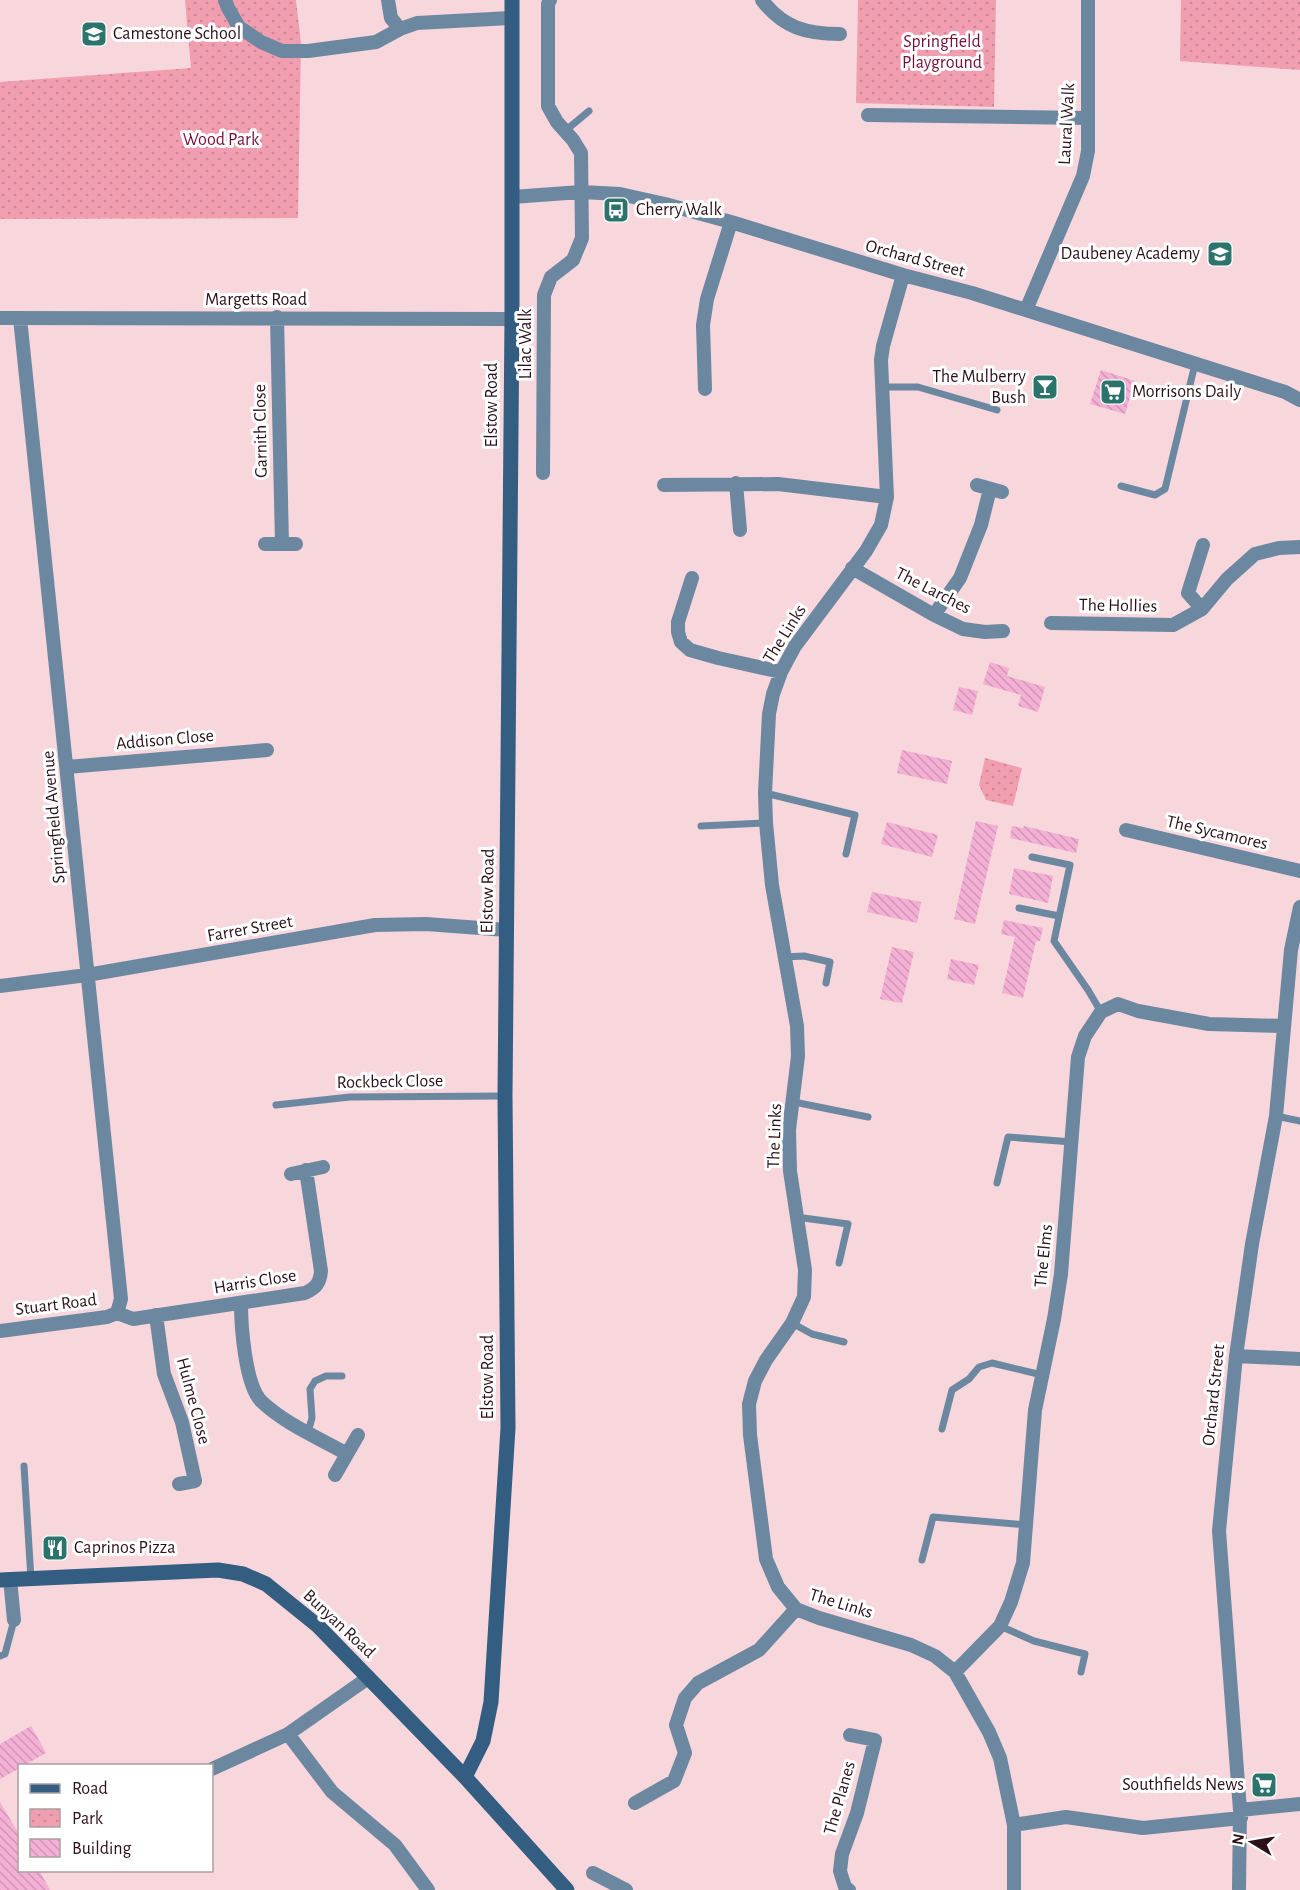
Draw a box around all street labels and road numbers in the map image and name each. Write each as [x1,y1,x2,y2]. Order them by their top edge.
street label: Laural Walk [1056,82,1078,166]
street label: Orchard Street [863,237,967,281]
street label: Margetts Road [205,291,307,309]
street label: Lilac Walk [517,308,535,379]
street label: Elstow Road [483,363,501,447]
street label: Garnith Close [251,384,271,478]
street label: The Larches [892,564,974,618]
street label: The Hollies [1079,596,1157,616]
street label: The Links [760,602,810,666]
street label: Addison Close [115,727,215,753]
street label: Springfield Avenue [39,750,69,884]
street label: The Sycamores [1165,813,1269,853]
street label: Elstow Road [478,848,498,934]
street label: Farrer Street [206,913,294,945]
street label: Rockbeck Close [337,1072,443,1092]
street label: The Links [765,1103,785,1169]
street label: The Elms [1032,1224,1056,1288]
street label: Harris Close [212,1267,298,1297]
street label: Stuart Road [14,1291,98,1319]
street label: Elstow Road [479,1335,497,1419]
street label: Orchard Street [1200,1343,1228,1447]
street label: Hulme Close [173,1356,213,1446]
street label: Bunyan Road [300,1586,378,1662]
street label: The Links [807,1586,875,1622]
street label: The Planes [821,1759,859,1837]

